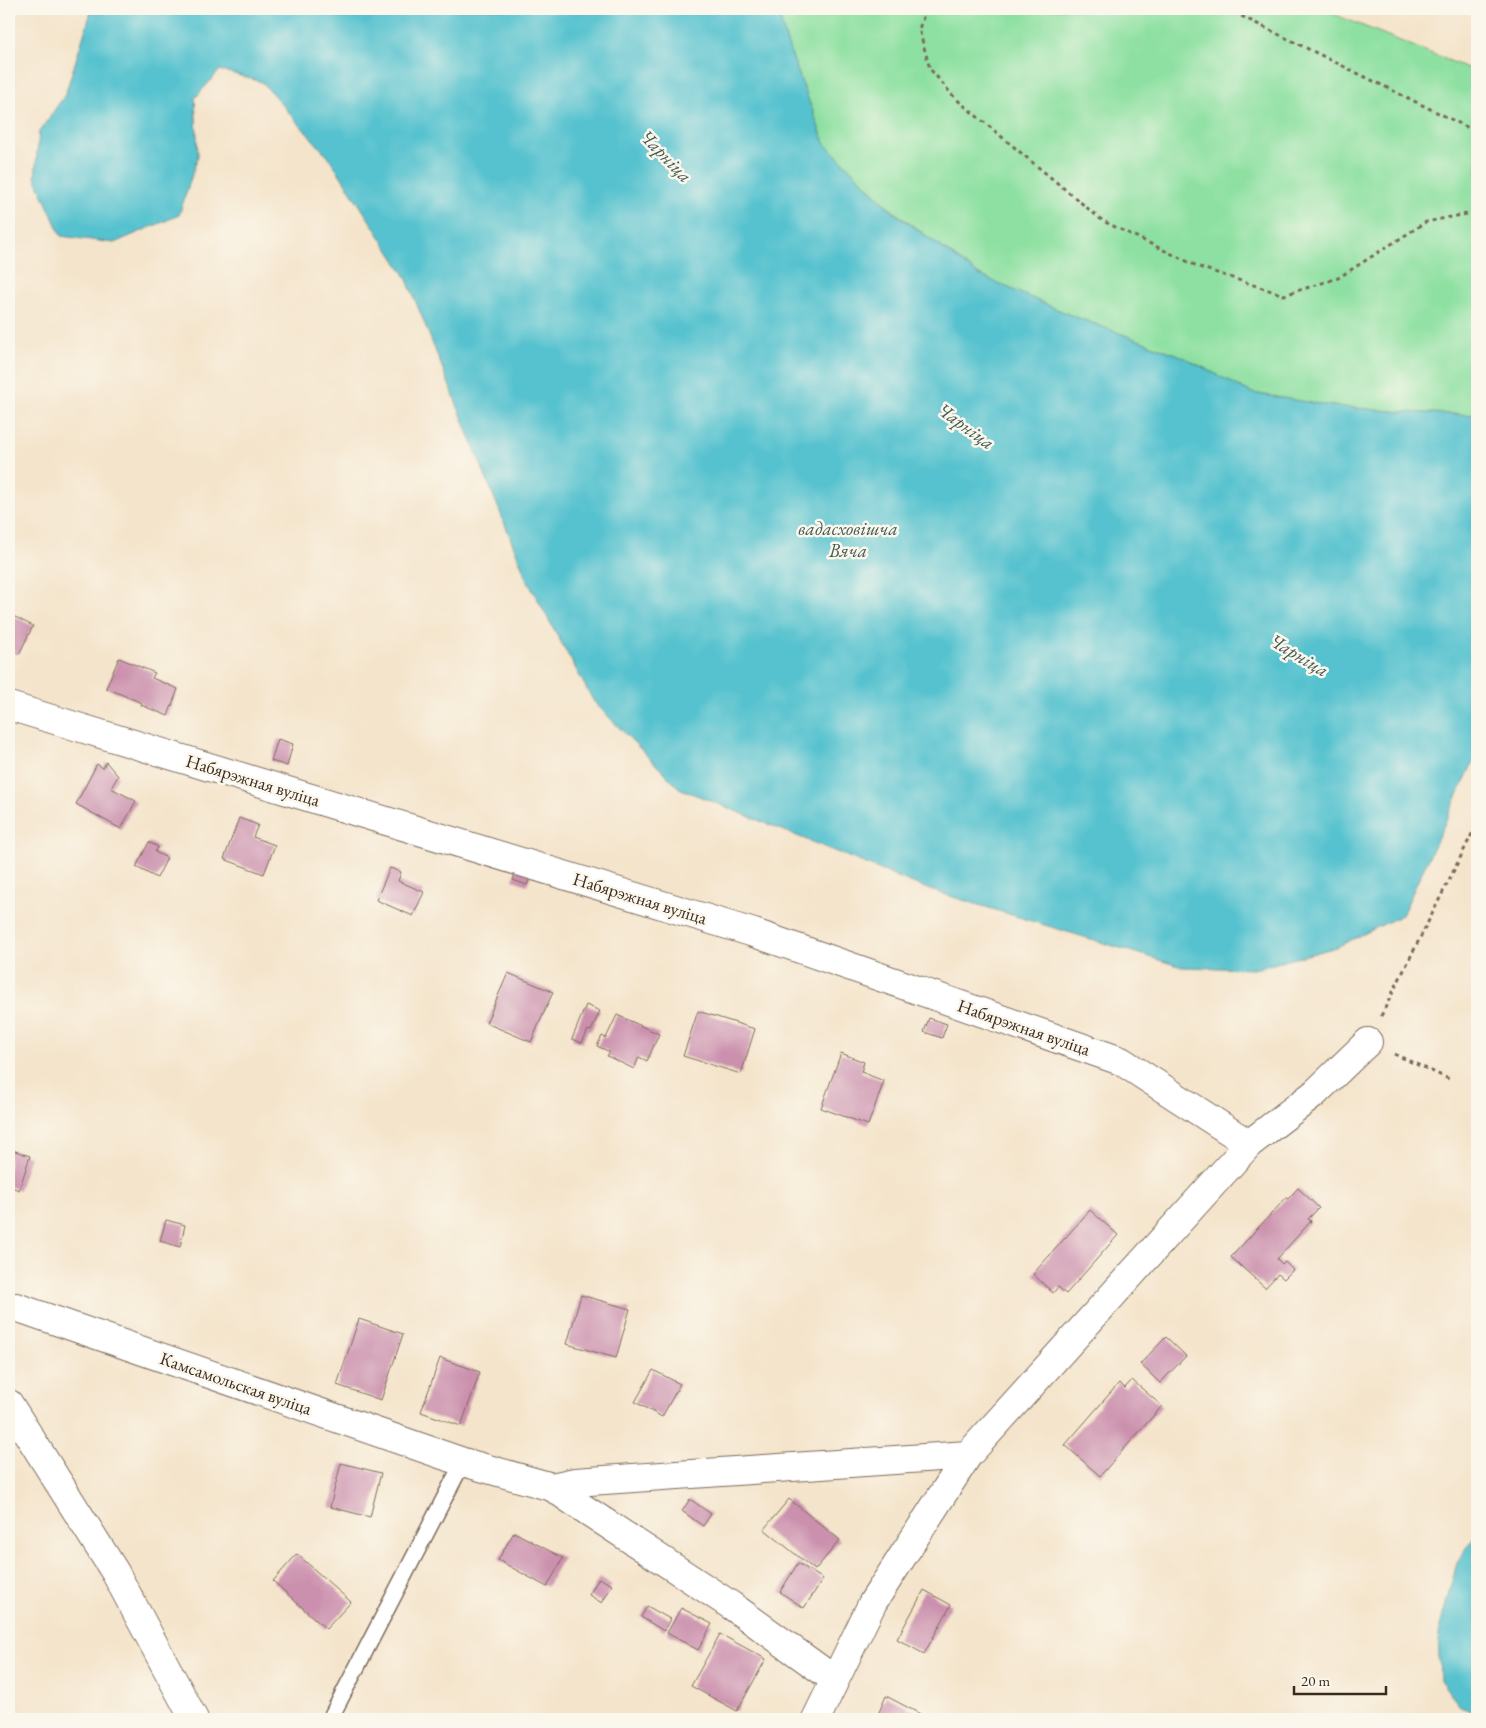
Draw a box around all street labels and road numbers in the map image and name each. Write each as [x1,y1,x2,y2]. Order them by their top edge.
street label: Набярэжная вуліца [183,749,324,812]
street label: Набярэжная вуліца [570,867,711,930]
street label: Набярэжная вуліца [955,994,1094,1061]
street label: Камсамольская вуліца [157,1346,316,1420]

